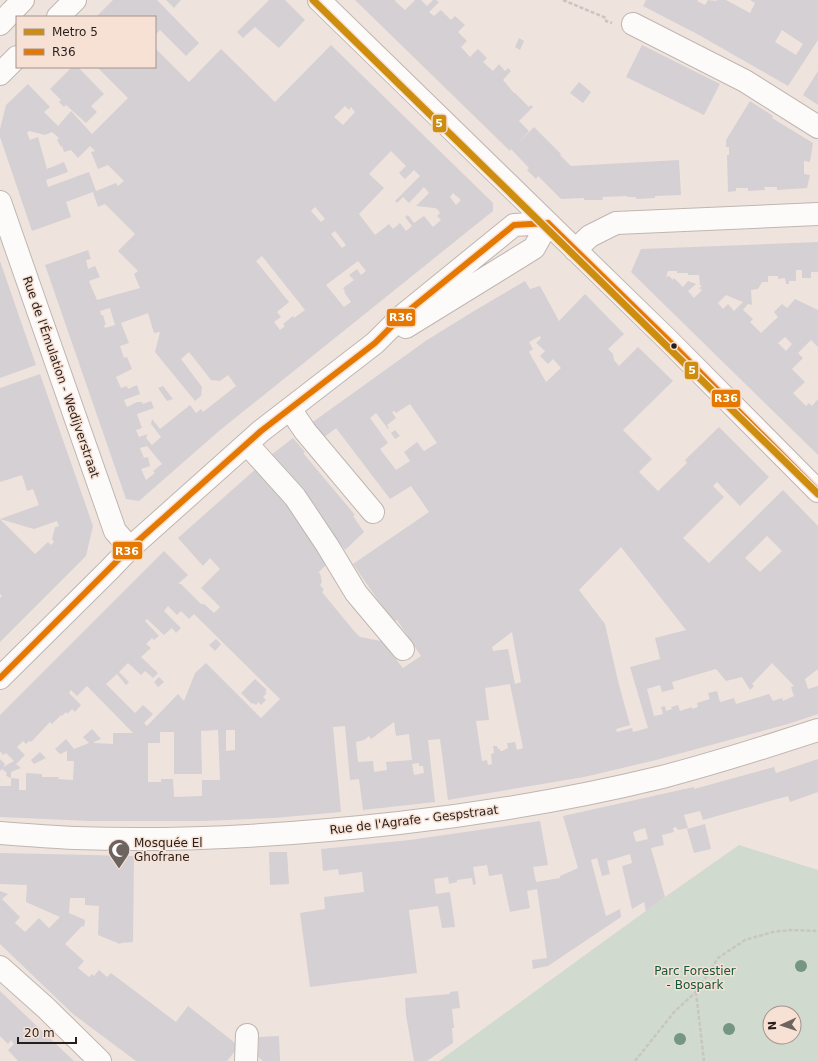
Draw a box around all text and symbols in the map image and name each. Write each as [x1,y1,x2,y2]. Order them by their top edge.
legend [16,16,156,68]
text: Metro 5 [52,25,98,39]
text: R36 [52,45,76,59]
line badge: 5 [432,114,447,133]
text: 5 [435,117,443,130]
street label: Rue de l'Émulation - Wedijverstraat [20,274,103,480]
line badge: R36 [386,308,416,327]
text: R36 [389,311,413,324]
unlabelled marker [669,341,679,351]
line badge: 5 [684,361,699,380]
text: 5 [688,364,696,377]
line badge: R36 [711,389,741,408]
text: R36 [714,392,738,405]
line badge: R36 [112,541,143,560]
text: R36 [115,545,139,558]
street label: Rue de l'Agrafe - Gespstraat [329,803,499,837]
place label: Mosquée El Ghofrane [134,836,203,864]
mosque icon: Mosquée El Ghofrane [106,837,132,870]
park label: Parc Forestier - Bospark [654,964,736,992]
north arrow [762,1005,802,1045]
scale bar [18,1019,76,1045]
text: N [766,1021,779,1030]
text: 20 m [24,1026,55,1040]

